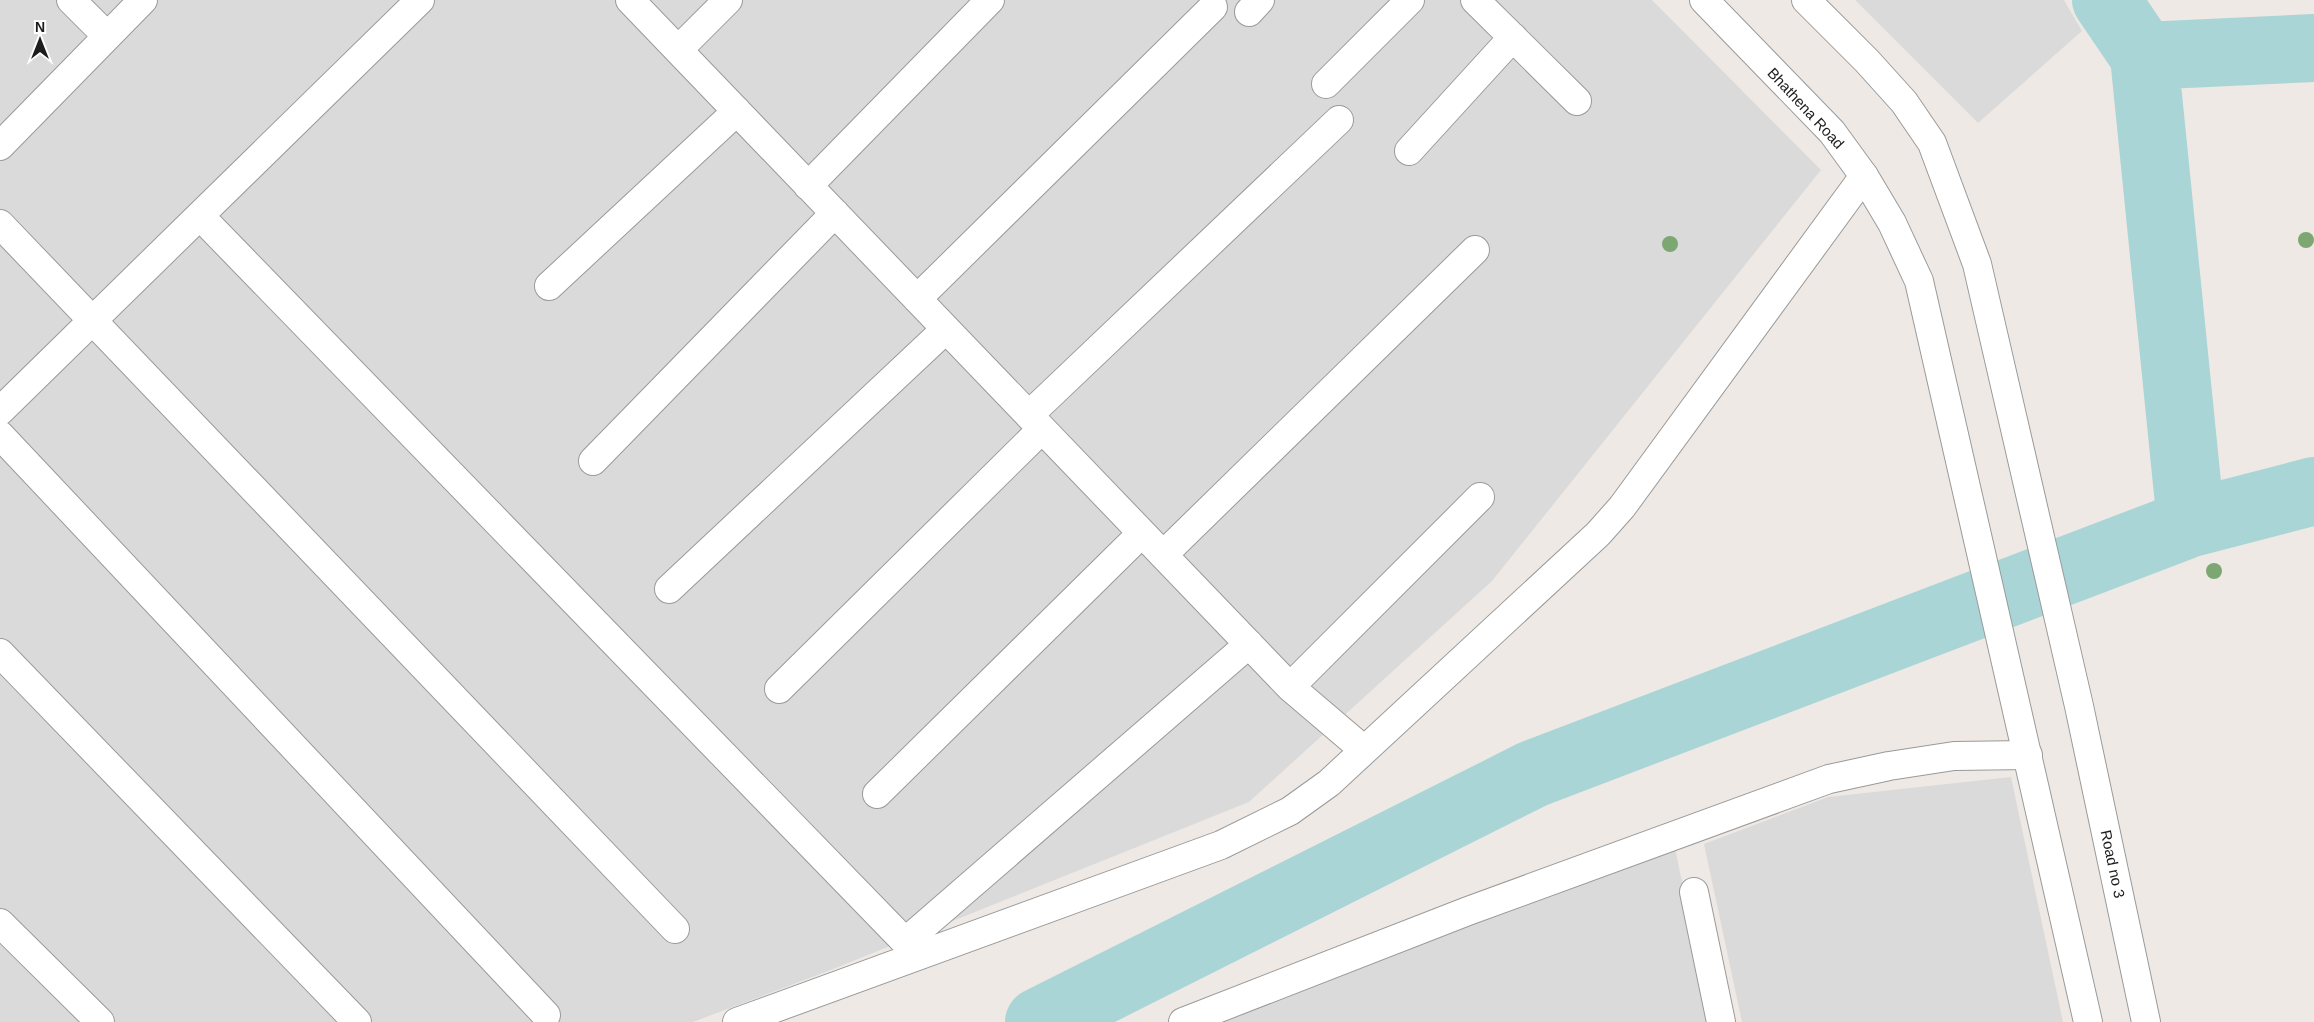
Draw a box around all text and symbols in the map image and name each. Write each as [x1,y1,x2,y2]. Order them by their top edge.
north arrow [15,15,65,65]
text: N [35,19,45,35]
street label: Bhathena Road [1764,64,1848,152]
street label: Road no 3 [2097,828,2129,900]

